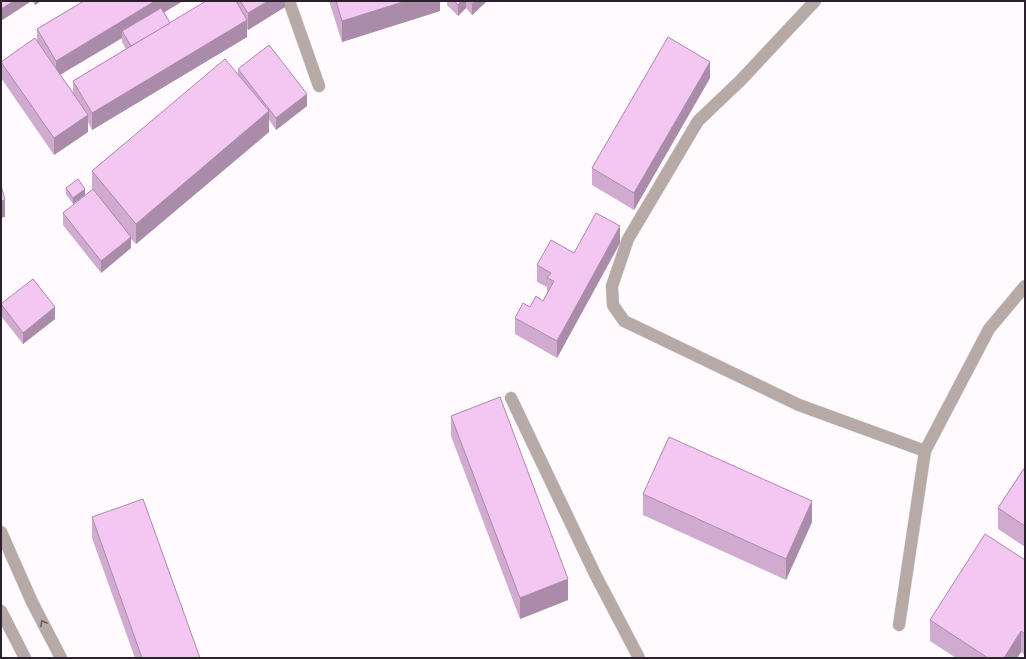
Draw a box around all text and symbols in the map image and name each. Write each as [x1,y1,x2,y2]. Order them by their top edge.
one-way arrow [41,620,48,628]

